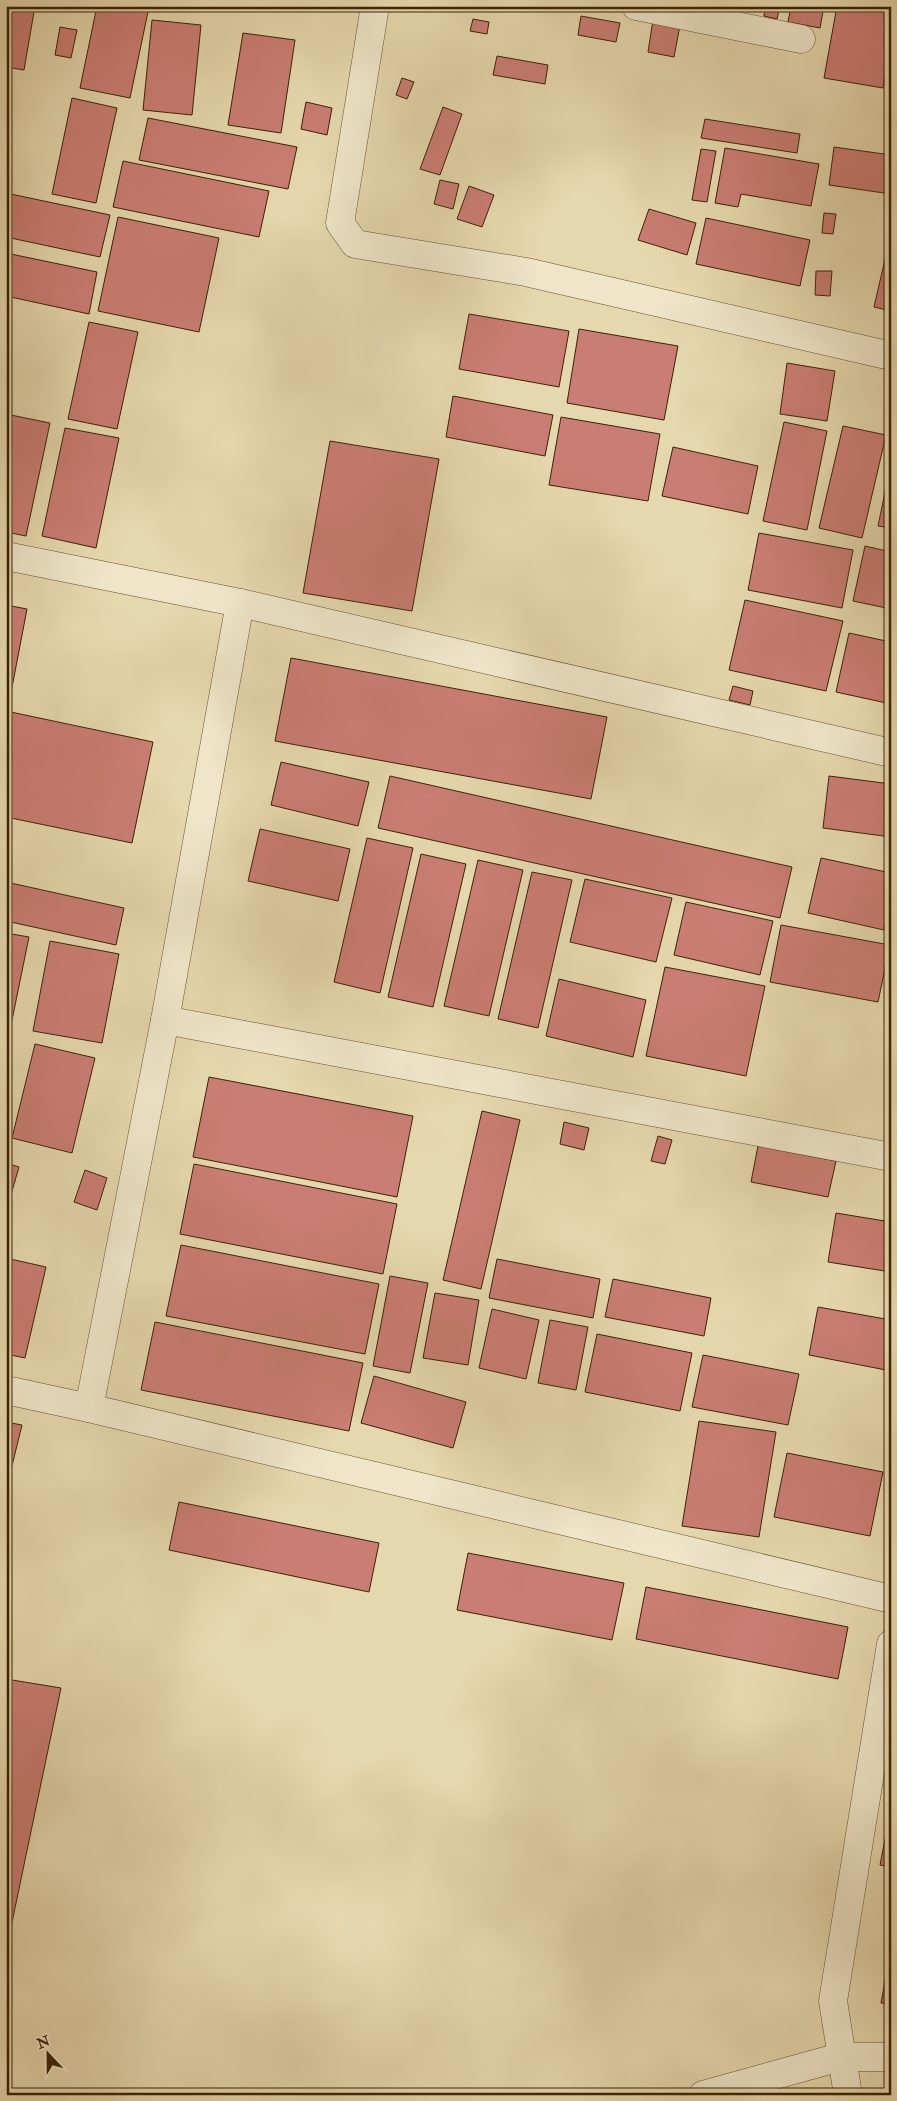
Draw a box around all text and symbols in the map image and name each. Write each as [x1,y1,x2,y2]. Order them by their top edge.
north arrow [22,2028,72,2078]
text: N [33,2032,53,2053]

